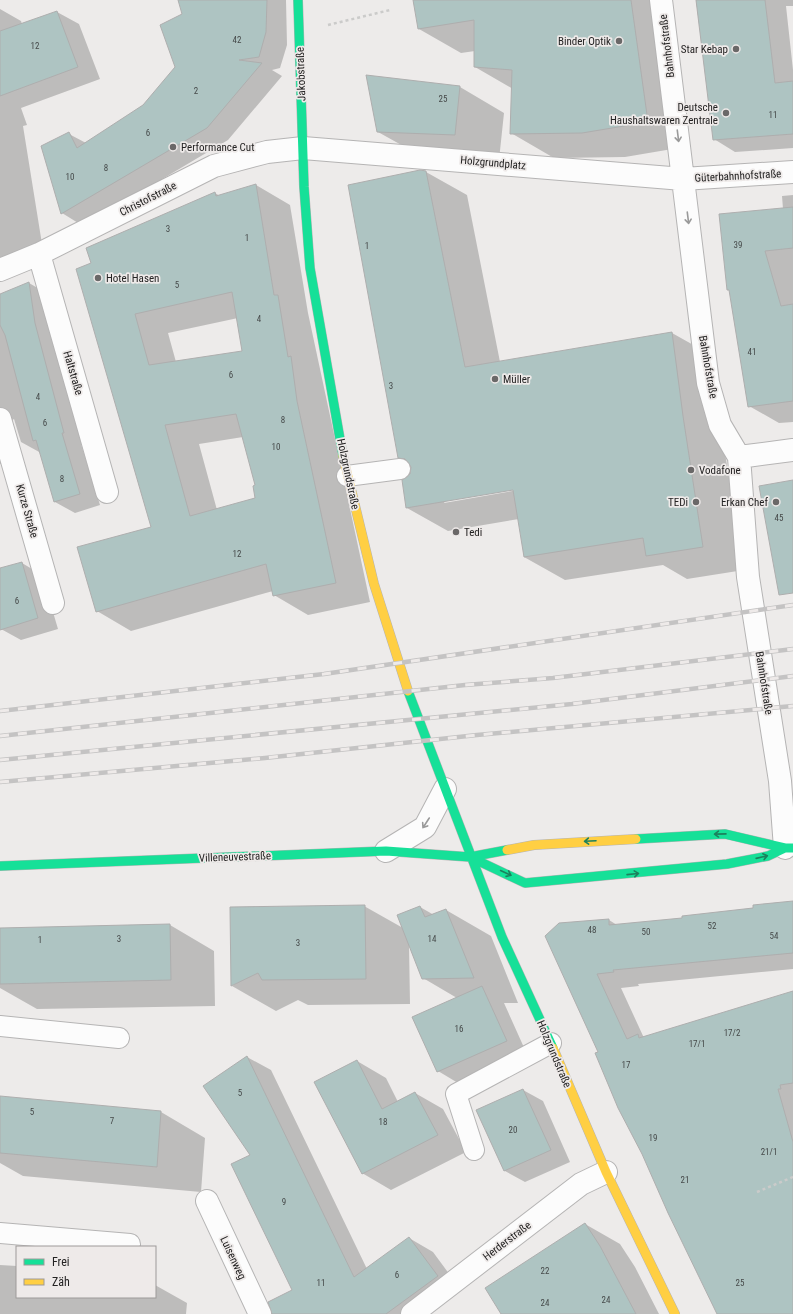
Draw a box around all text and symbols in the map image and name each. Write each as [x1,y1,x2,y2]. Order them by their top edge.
street label: Bahnhofstraße [657,14,677,78]
house number: 42 [233,35,242,45]
place label: Binder Optik [558,35,611,48]
marker: Binder Optik [614,36,624,46]
house number: 12 [31,41,40,51]
place label: Star Kebap [681,43,728,56]
marker: Star Kebap [731,44,741,54]
street label: Jakobstraße [294,47,308,101]
house number: 2 [194,86,199,96]
house number: 25 [439,94,448,104]
place label: Deutsche Haushaltswaren Zentrale [610,101,718,127]
marker: Deutsche Haushaltswaren Zentrale [721,108,731,118]
house number: 11 [769,110,777,120]
house number: 6 [146,128,150,138]
one-way arrow [674,129,681,142]
place label: Performance Cut [181,141,254,154]
marker: Performance Cut [168,142,178,152]
street label: Holzgrundplatz [460,154,527,172]
house number: 8 [104,163,108,173]
street label: Güterbahnhofstraße [694,167,782,185]
house number: 10 [66,172,74,182]
street label: Christofstraße [117,179,179,219]
one-way arrow [684,211,692,224]
house number: 3 [166,224,170,234]
house number: 1 [245,233,249,243]
house number: 39 [734,240,742,250]
house number: 1 [365,241,369,251]
place label: Hotel Hasen [106,272,159,285]
marker: Hotel Hasen [93,273,103,283]
house number: 5 [175,280,180,290]
house number: 4 [257,314,262,324]
street label: Bahnhofstraße [696,334,720,400]
house number: 41 [748,347,756,357]
street label: Haltstraße [60,349,86,397]
house number: 6 [229,370,233,380]
place label: Müller [503,373,531,386]
marker: Müller [490,374,500,384]
house number: 3 [389,381,393,391]
house number: 4 [36,392,41,402]
house number: 8 [281,415,285,425]
house number: 6 [43,418,47,428]
street label: Holzgrundstraße [334,437,362,511]
house number: 10 [272,442,280,452]
place label: Vodafone [699,464,741,477]
marker: Vodafone [686,465,696,475]
house number: 8 [60,474,64,484]
street label: Kurze Straße [13,483,41,539]
place label: TEDi [668,496,688,509]
place label: Erkan Chef [721,496,769,509]
marker: TEDi [691,497,701,507]
marker: Erkan Chef [771,497,781,507]
house number: 45 [775,513,784,523]
place label: Tedi [464,526,482,539]
marker: Tedi [451,527,461,537]
house number: 12 [233,549,242,559]
house number: 6 [15,596,19,606]
street label: Bahnhofstraße [753,650,775,716]
one-way arrow [422,817,430,829]
one-way arrow [714,830,727,838]
one-way arrow [584,838,597,845]
street label: Villeneuvestraße [199,849,271,865]
one-way arrow [755,853,768,860]
one-way arrow [499,870,511,878]
one-way arrow [626,870,639,877]
house number: 52 [708,921,717,931]
house number: 48 [588,925,596,935]
house number: 50 [642,927,650,937]
house number: 54 [770,931,779,941]
house number: 3 [117,934,121,944]
house number: 14 [428,934,437,944]
house number: 1 [38,935,42,945]
house number: 3 [296,938,300,948]
street label: Holzgrundstraße [534,1018,574,1090]
house number: 16 [455,1024,463,1034]
house number: 17/2 [724,1028,741,1038]
house number: 17/1 [689,1039,705,1049]
house number: 17 [622,1060,631,1070]
house number: 5 [238,1088,243,1098]
house number: 5 [30,1107,35,1117]
house number: 7 [110,1116,115,1126]
house number: 18 [379,1117,387,1127]
house number: 20 [509,1125,517,1135]
house number: 19 [649,1133,657,1143]
house number: 21/1 [761,1147,777,1157]
house number: 21 [681,1175,689,1185]
house number: 9 [282,1197,286,1207]
street label: Herderstraße [480,1219,534,1263]
street label: Luisenweg [217,1234,249,1282]
legend [16,1246,156,1298]
text: Frei [52,1255,70,1269]
house number: 22 [541,1266,550,1276]
house number: 6 [395,1270,399,1280]
text: Zäh [52,1275,70,1289]
house number: 11 [317,1278,325,1288]
house number: 25 [736,1278,745,1288]
house number: 24 [602,1295,611,1305]
house number: 24 [541,1298,550,1308]

